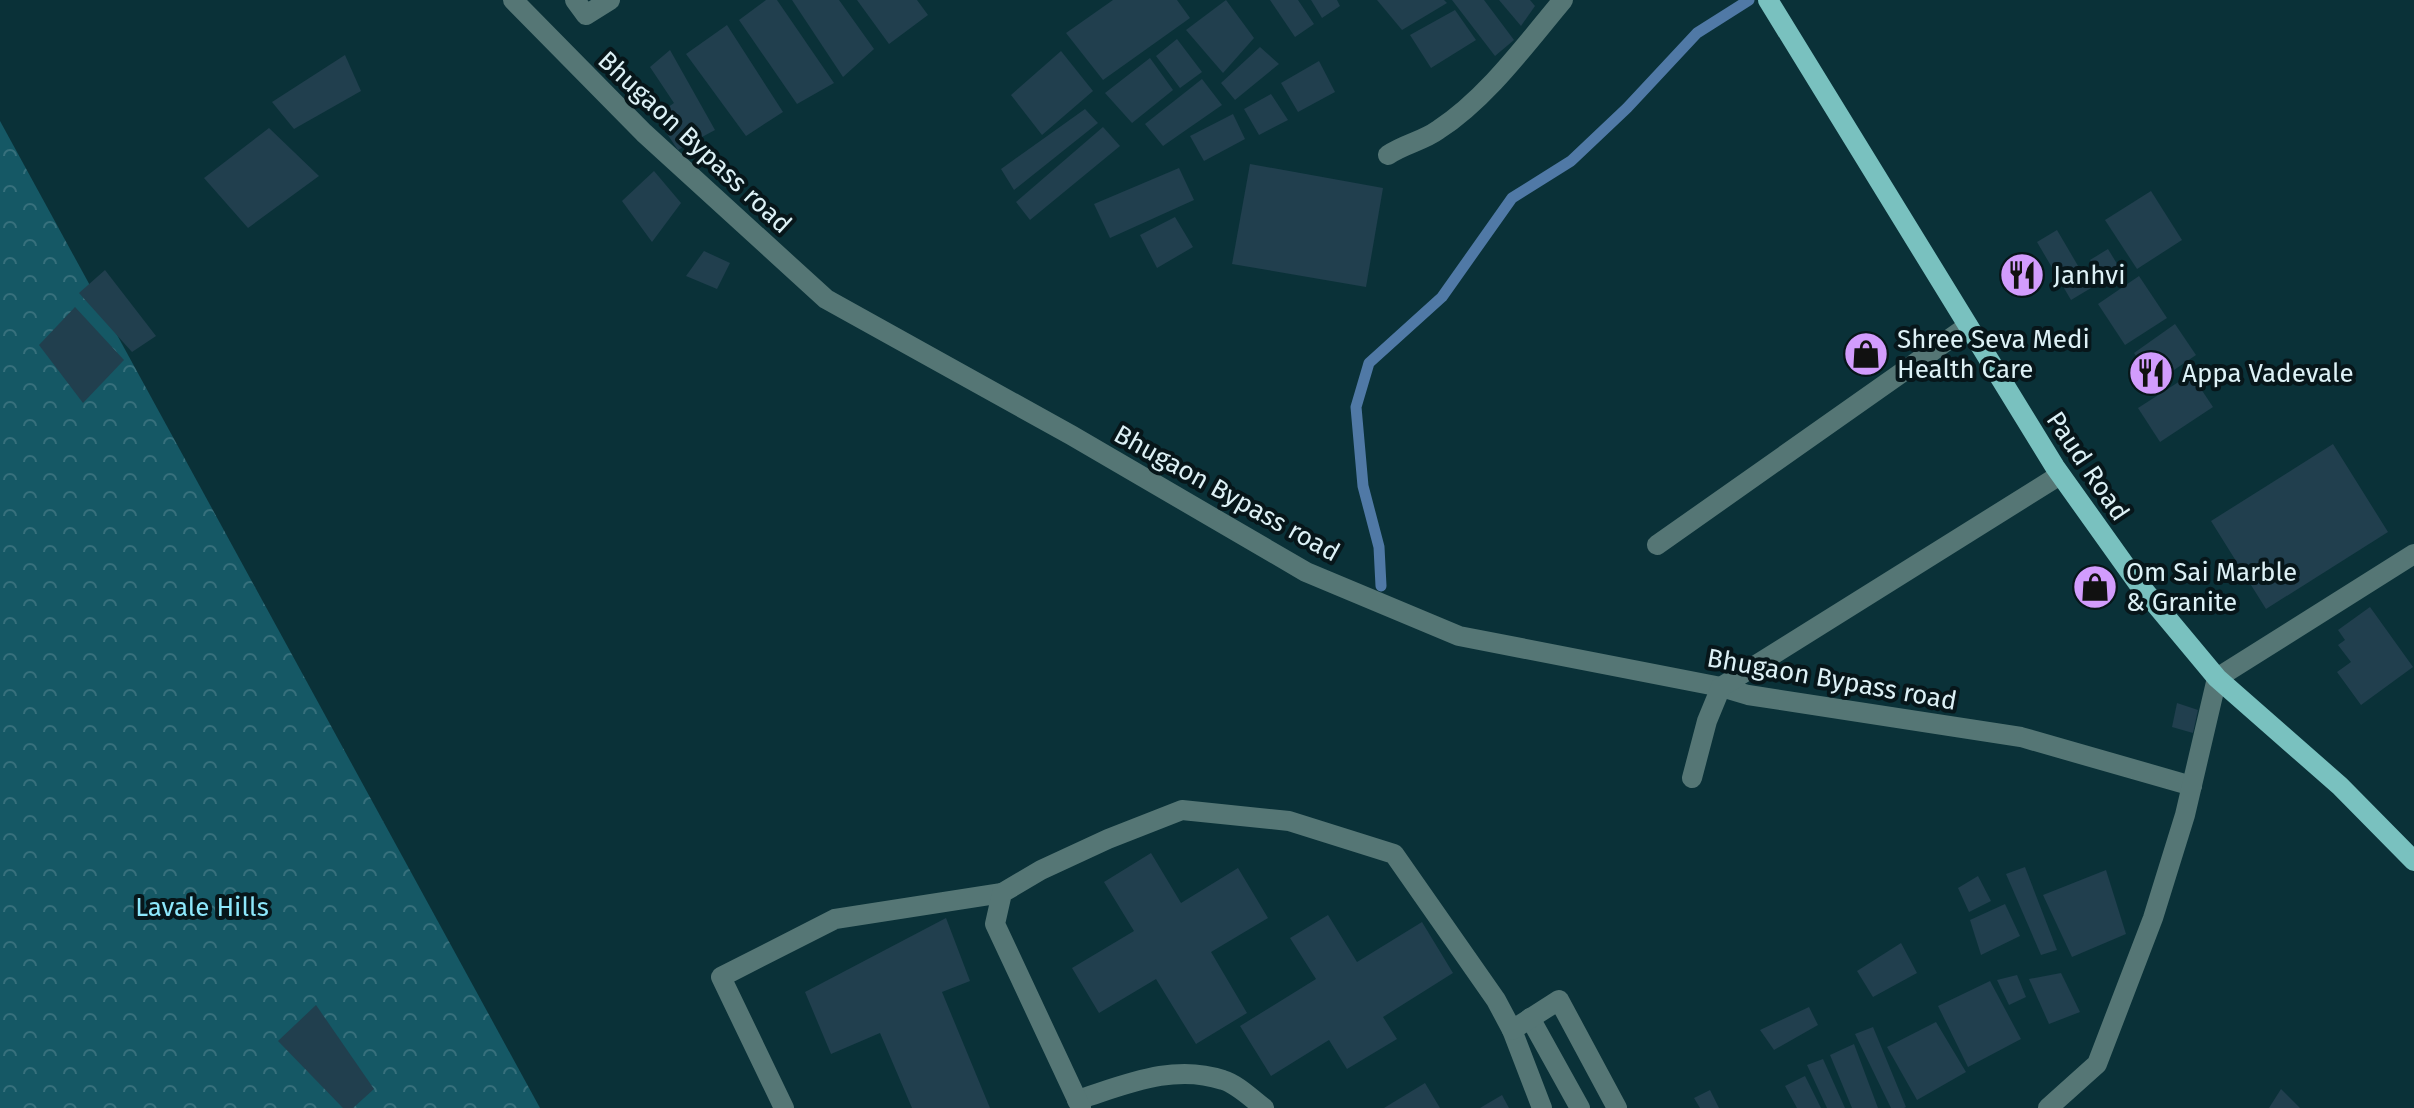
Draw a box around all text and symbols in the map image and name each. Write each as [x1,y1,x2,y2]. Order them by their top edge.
street label: Bhugaon Bypass road [592,45,798,240]
restaurant icon: Janhvi [1998,251,2046,299]
place label: Janhvi [2053,260,2126,291]
place label: Shree Seva Medi Health Care [1897,324,2090,385]
shop icon: Shree Seva Medi Health Care [1842,330,1890,378]
restaurant icon: Appa Vadevale [2127,349,2175,397]
place label: Appa Vadevale [2182,358,2354,389]
street label: Paud Road [2040,406,2135,527]
street label: Bhugaon Bypass road [1109,419,1345,568]
place label: Om Sai Marble & Granite [2126,557,2297,618]
shop icon: Om Sai Marble & Granite [2071,563,2119,611]
street label: Bhugaon Bypass road [1705,642,1959,717]
park label: Lavale Hills [135,892,269,923]

